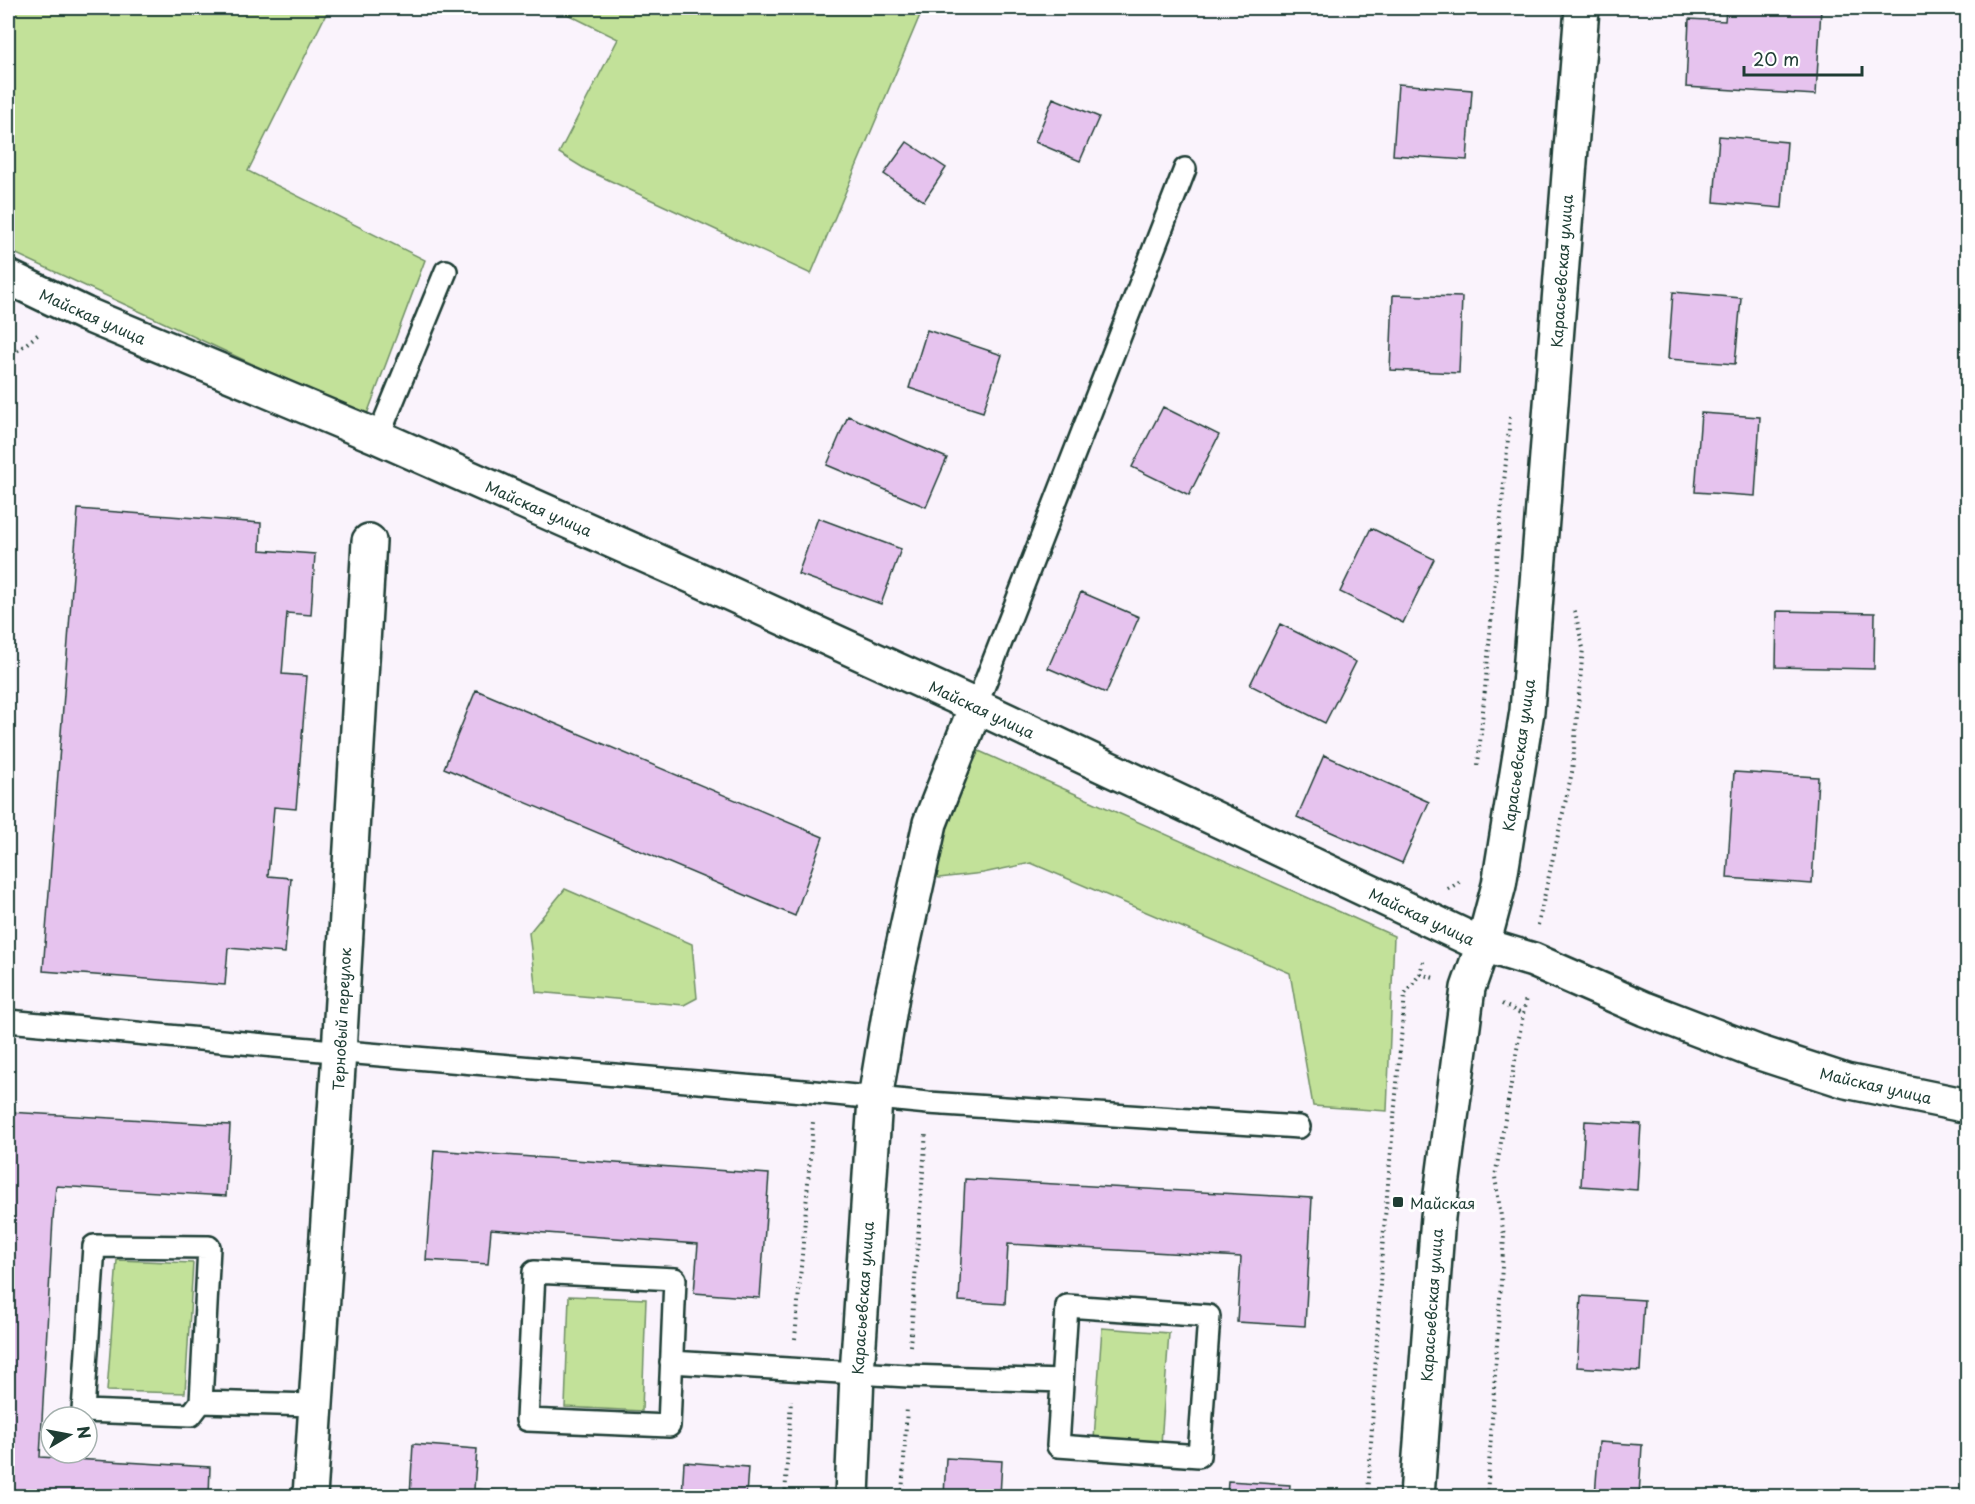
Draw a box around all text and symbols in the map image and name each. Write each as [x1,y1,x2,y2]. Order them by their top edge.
scale bar [1744,39,1862,77]
text: 20 m [1753,45,1799,72]
street label: Карасьевская улица [1544,193,1578,348]
street label: Майская улица [36,282,150,350]
street label: Майская улица [482,474,596,542]
street label: Майская улица [925,674,1039,744]
street label: Карасьевская улица [1496,677,1540,833]
street label: Майская улица [1365,881,1479,951]
street label: Терновый переулок [326,947,356,1091]
street label: Майская улица [1818,1061,1935,1109]
place label: Майская [1410,1191,1475,1214]
marker: Майская [1391,1195,1405,1209]
street label: Карасьевская улица [845,1220,879,1375]
street label: Карасьевская улица [1414,1227,1448,1382]
north arrow [39,1405,99,1465]
text: N [72,1424,98,1441]

